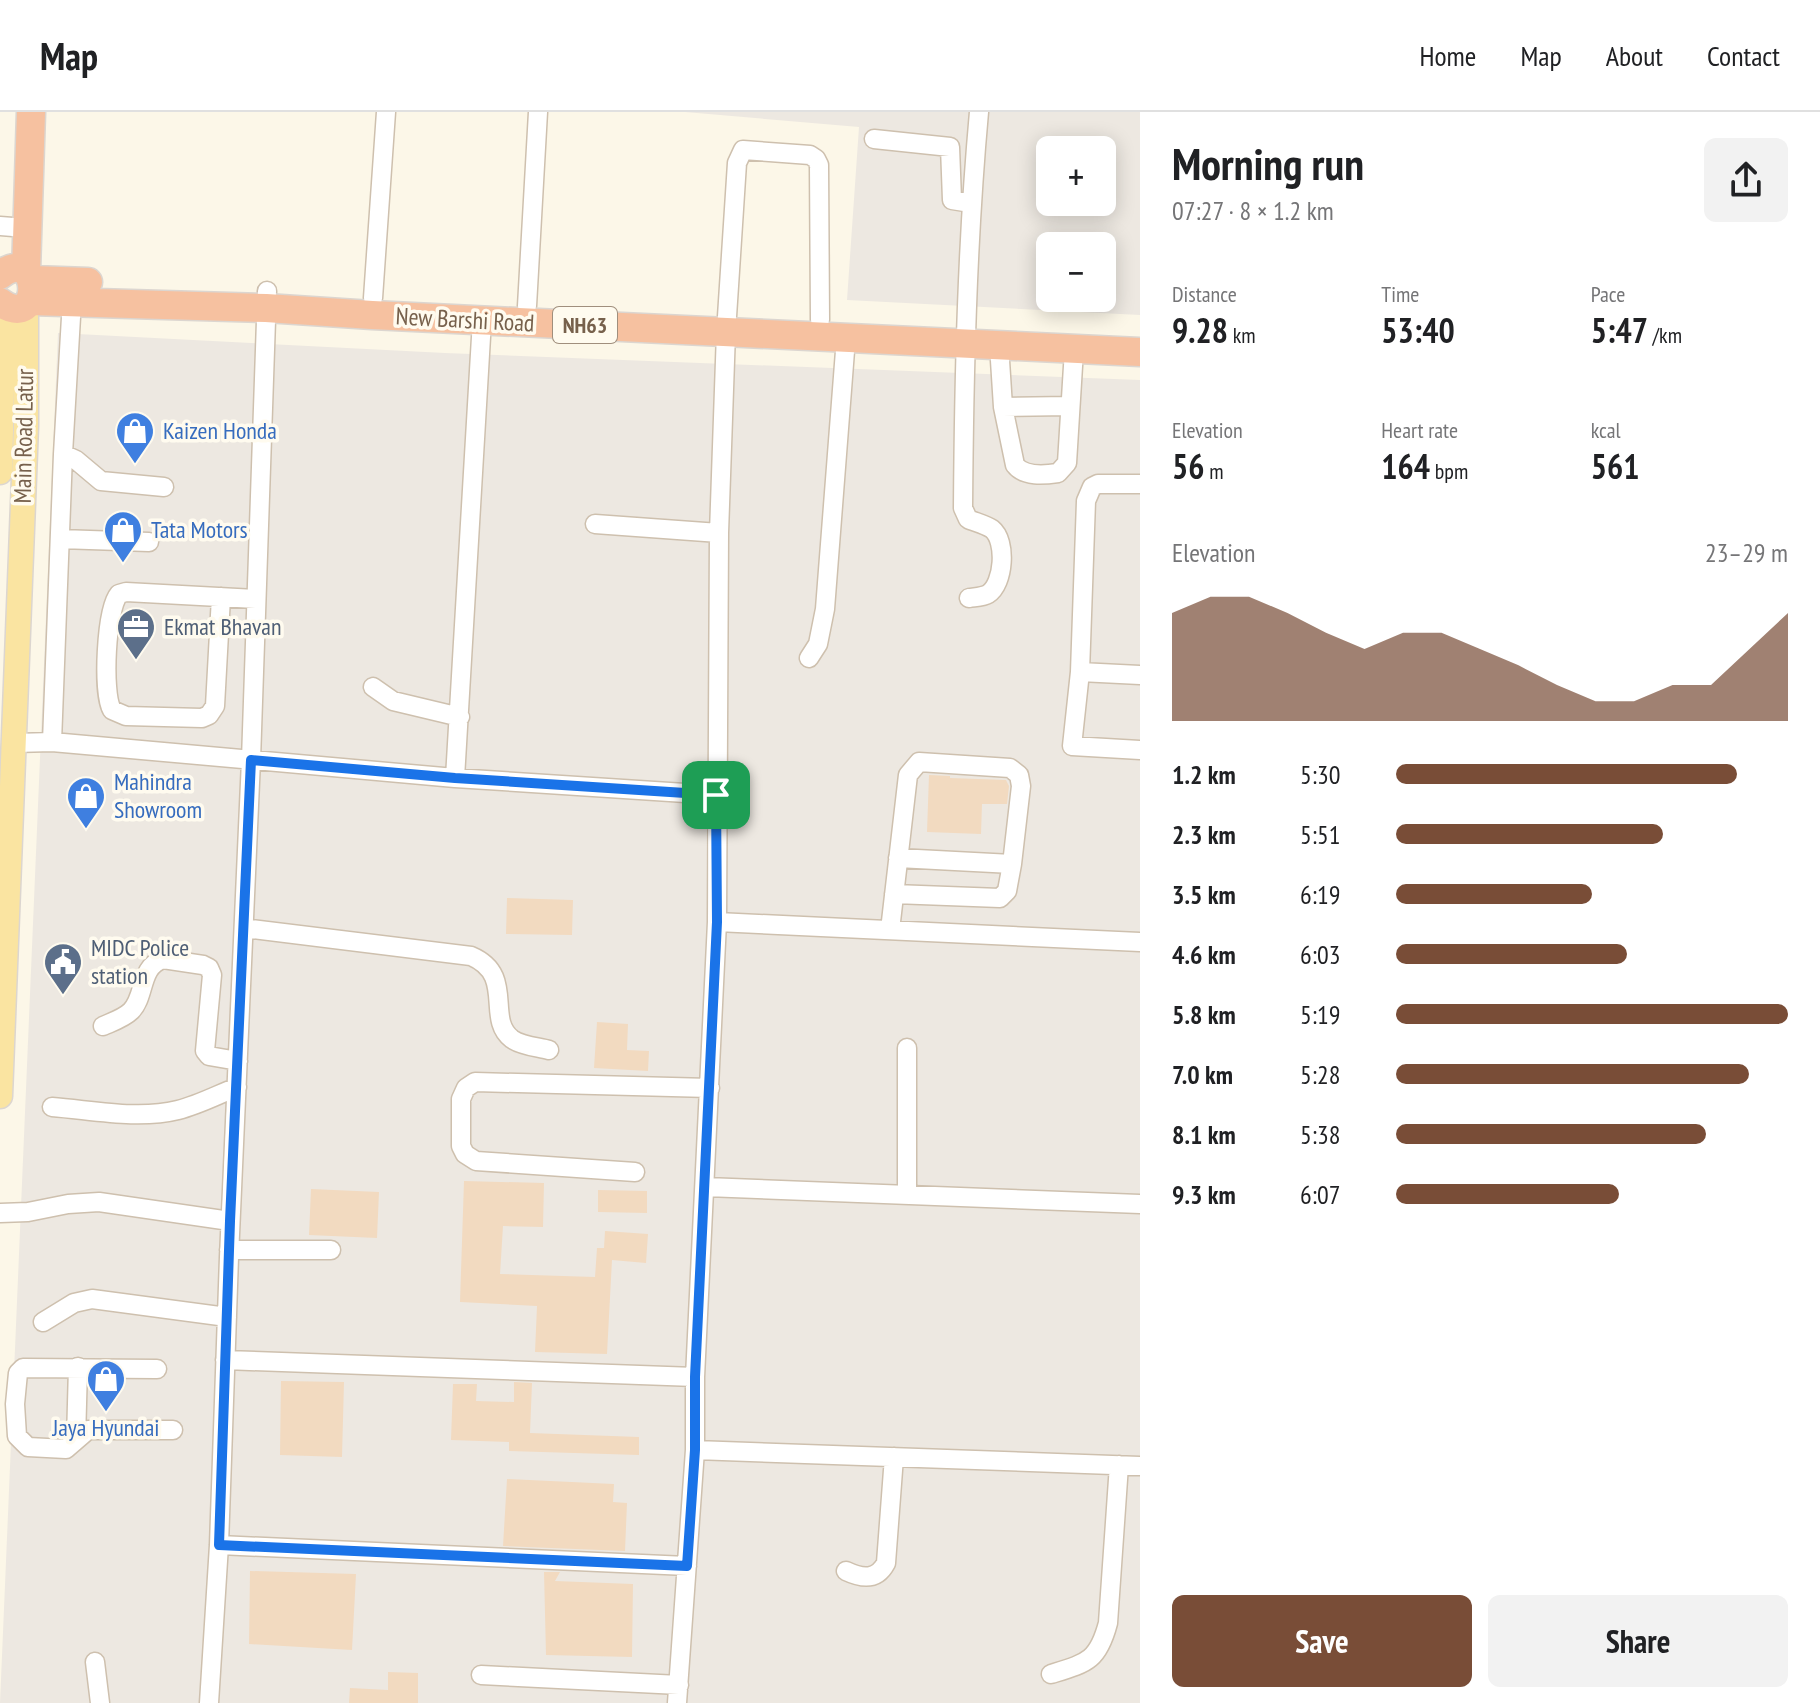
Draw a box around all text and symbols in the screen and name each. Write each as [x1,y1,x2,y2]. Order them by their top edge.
text: Map [40,31,98,80]
text: Home [1420,37,1476,74]
text: Map [1520,37,1562,74]
text: About [1606,37,1663,74]
text: Contact [1707,37,1780,74]
text: Morning run [1172,135,1364,192]
map controls [1036,136,1116,312]
button: + [1036,136,1116,216]
button: share [1704,138,1788,222]
text: 07:27 · 8 × 1.2 km [1172,194,1334,227]
button: − [1036,232,1116,312]
text: Distance [1172,280,1237,308]
text: Time [1381,280,1419,308]
text: Pace [1591,280,1625,308]
street label: New Barshi Road [395,300,535,339]
road number: NH63 [553,307,617,343]
text: 9.28 [1172,308,1228,352]
text: 53:40 [1381,308,1455,352]
text: 5:47 [1591,308,1648,352]
text: km [1228,321,1256,349]
text: /km [1648,321,1682,349]
street label: Main Road Latur [7,368,40,504]
shop icon: Kaizen Honda [114,410,156,465]
place label: Kaizen Honda [163,415,277,446]
text: Elevation [1172,416,1243,444]
text: Heart rate [1381,416,1458,444]
text: kcal [1591,416,1621,444]
text: 56 [1172,444,1205,488]
text: 164 [1381,444,1430,488]
text: 561 [1591,444,1639,488]
text: m [1205,457,1224,485]
text: bpm [1430,457,1468,485]
shop icon: Tata Motors [102,509,144,564]
place label: Tata Motors [151,514,248,545]
text: Elevation [1172,536,1255,569]
text: 23–29 m [1705,536,1788,569]
office icon: Ekmat Bhavan [115,606,157,661]
place label: Ekmat Bhavan [164,611,281,642]
text: 1.2 km [1172,758,1236,791]
text: 5:30 [1300,758,1340,791]
pin [682,761,750,829]
place label: Mahindra Showroom [114,766,202,825]
icon: arrive [694,773,738,817]
shop icon: Mahindra Showroom [65,775,107,830]
text: 2.3 km [1172,818,1236,851]
text: 5:51 [1300,818,1340,851]
text: 3.5 km [1172,878,1236,911]
text: 6:19 [1300,878,1340,911]
place label: MIDC Police station [91,932,189,991]
text: 4.6 km [1172,938,1236,971]
text: 6:03 [1300,938,1340,971]
public building icon: MIDC Police station [42,941,84,996]
text: 5.8 km [1172,998,1236,1031]
text: 5:19 [1300,998,1340,1031]
text: 7.0 km [1172,1058,1233,1091]
text: 5:28 [1300,1058,1340,1091]
text: 8.1 km [1172,1118,1236,1151]
text: 5:38 [1300,1118,1340,1151]
text: 9.3 km [1172,1178,1236,1211]
text: 6:07 [1300,1178,1340,1211]
shop icon: Jaya Hyundai [85,1358,127,1413]
place label: Jaya Hyundai [51,1412,160,1443]
button: Save [1172,1595,1472,1687]
button: Share [1488,1595,1788,1687]

